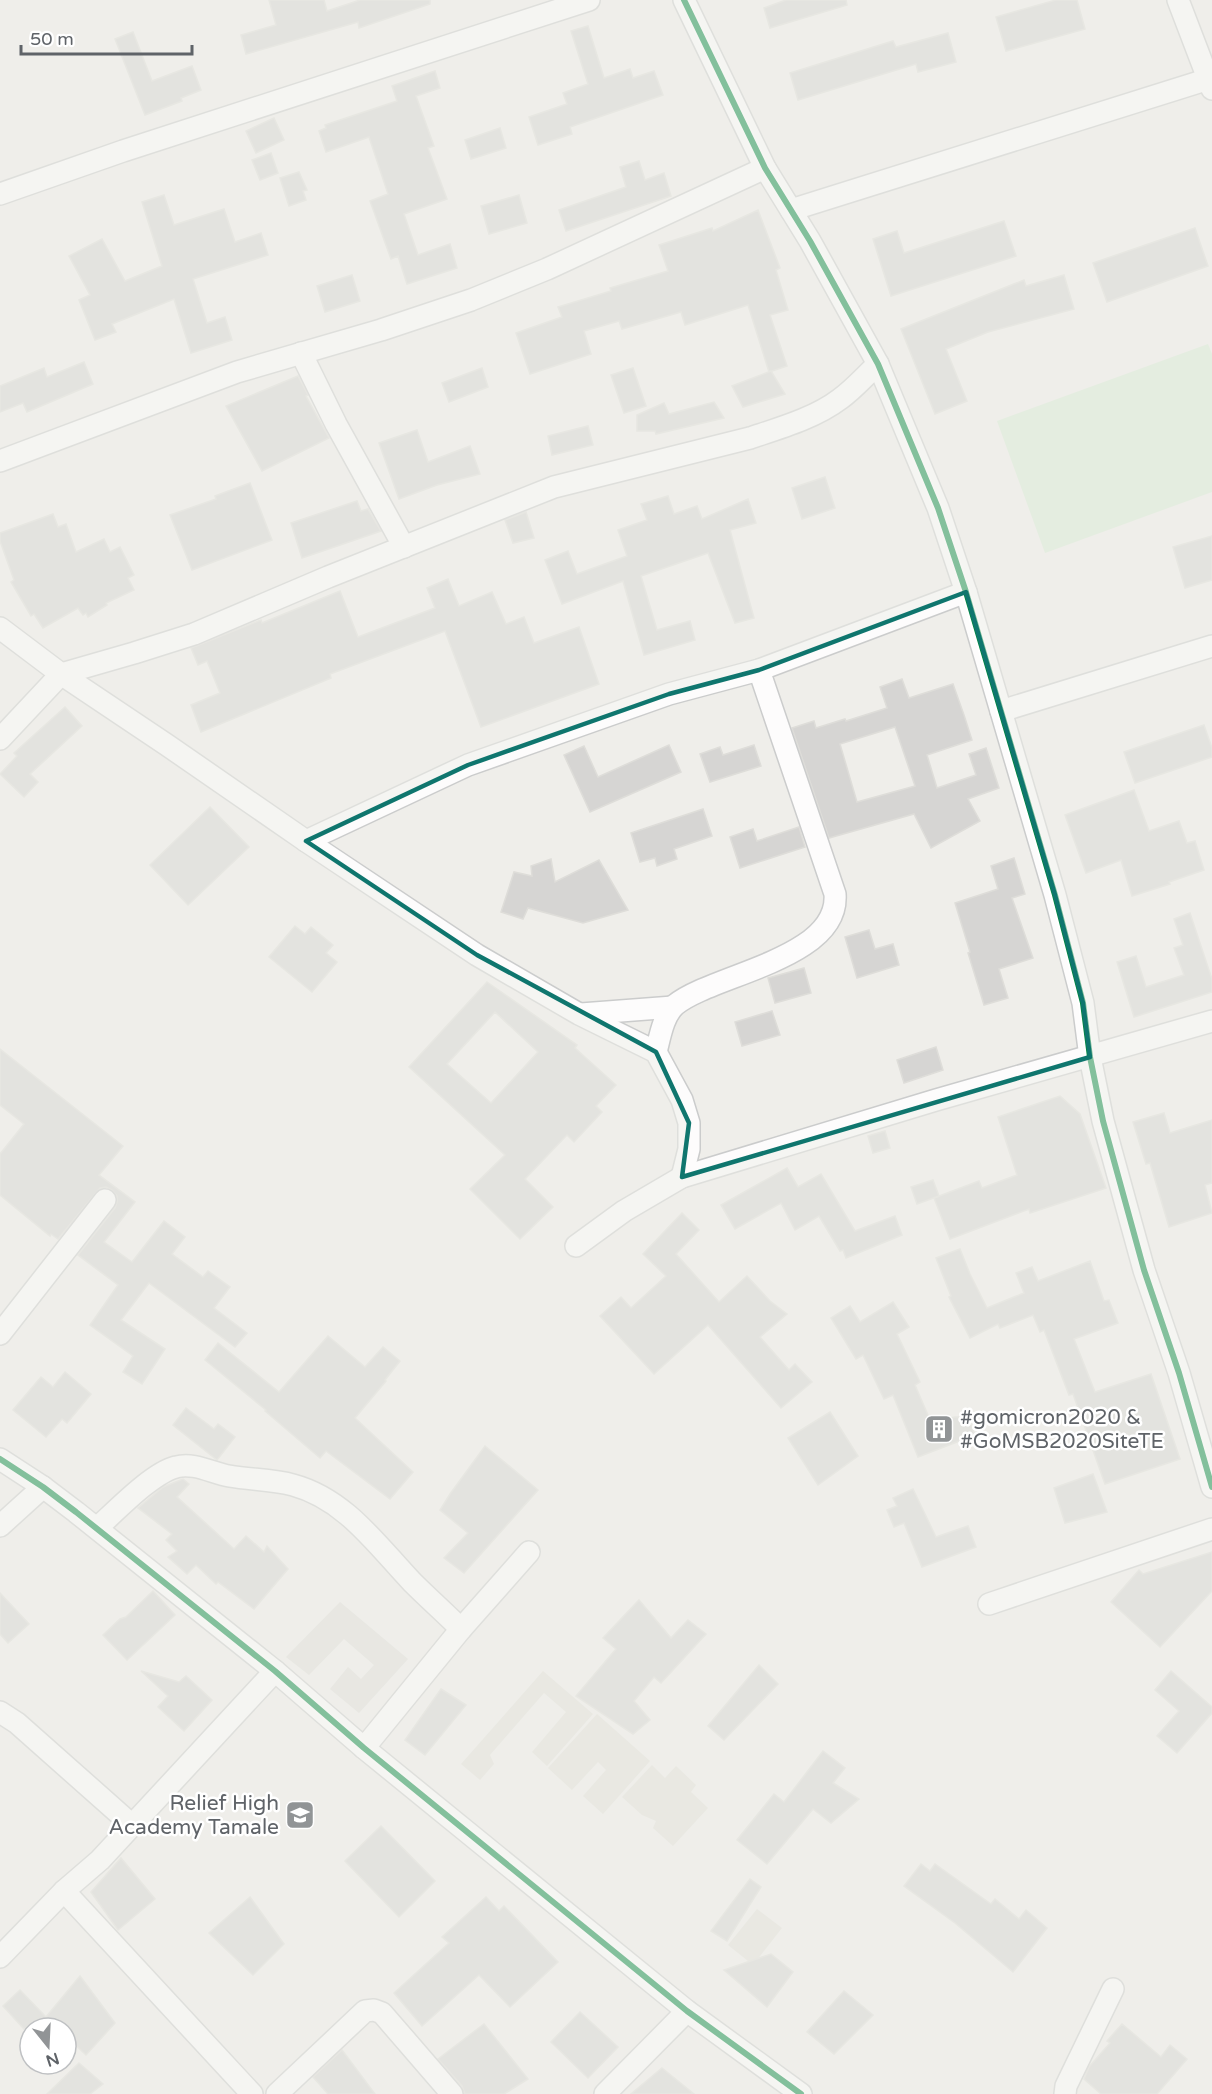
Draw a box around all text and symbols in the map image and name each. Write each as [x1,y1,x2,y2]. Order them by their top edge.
scale bar [21,18,192,56]
text: 50 m [30,28,74,50]
place label: #gomicron2020 & #GoMSB2020SiteTE [960,1405,1164,1454]
building icon: #gomicron2020 & #GoMSB2020SiteTE [923,1413,955,1445]
place label: Relief High Academy Tamale [109,1791,279,1840]
school or university icon: Relief High Academy Tamale [284,1799,316,1831]
north arrow [18,2016,78,2076]
text: N [43,2048,62,2071]

